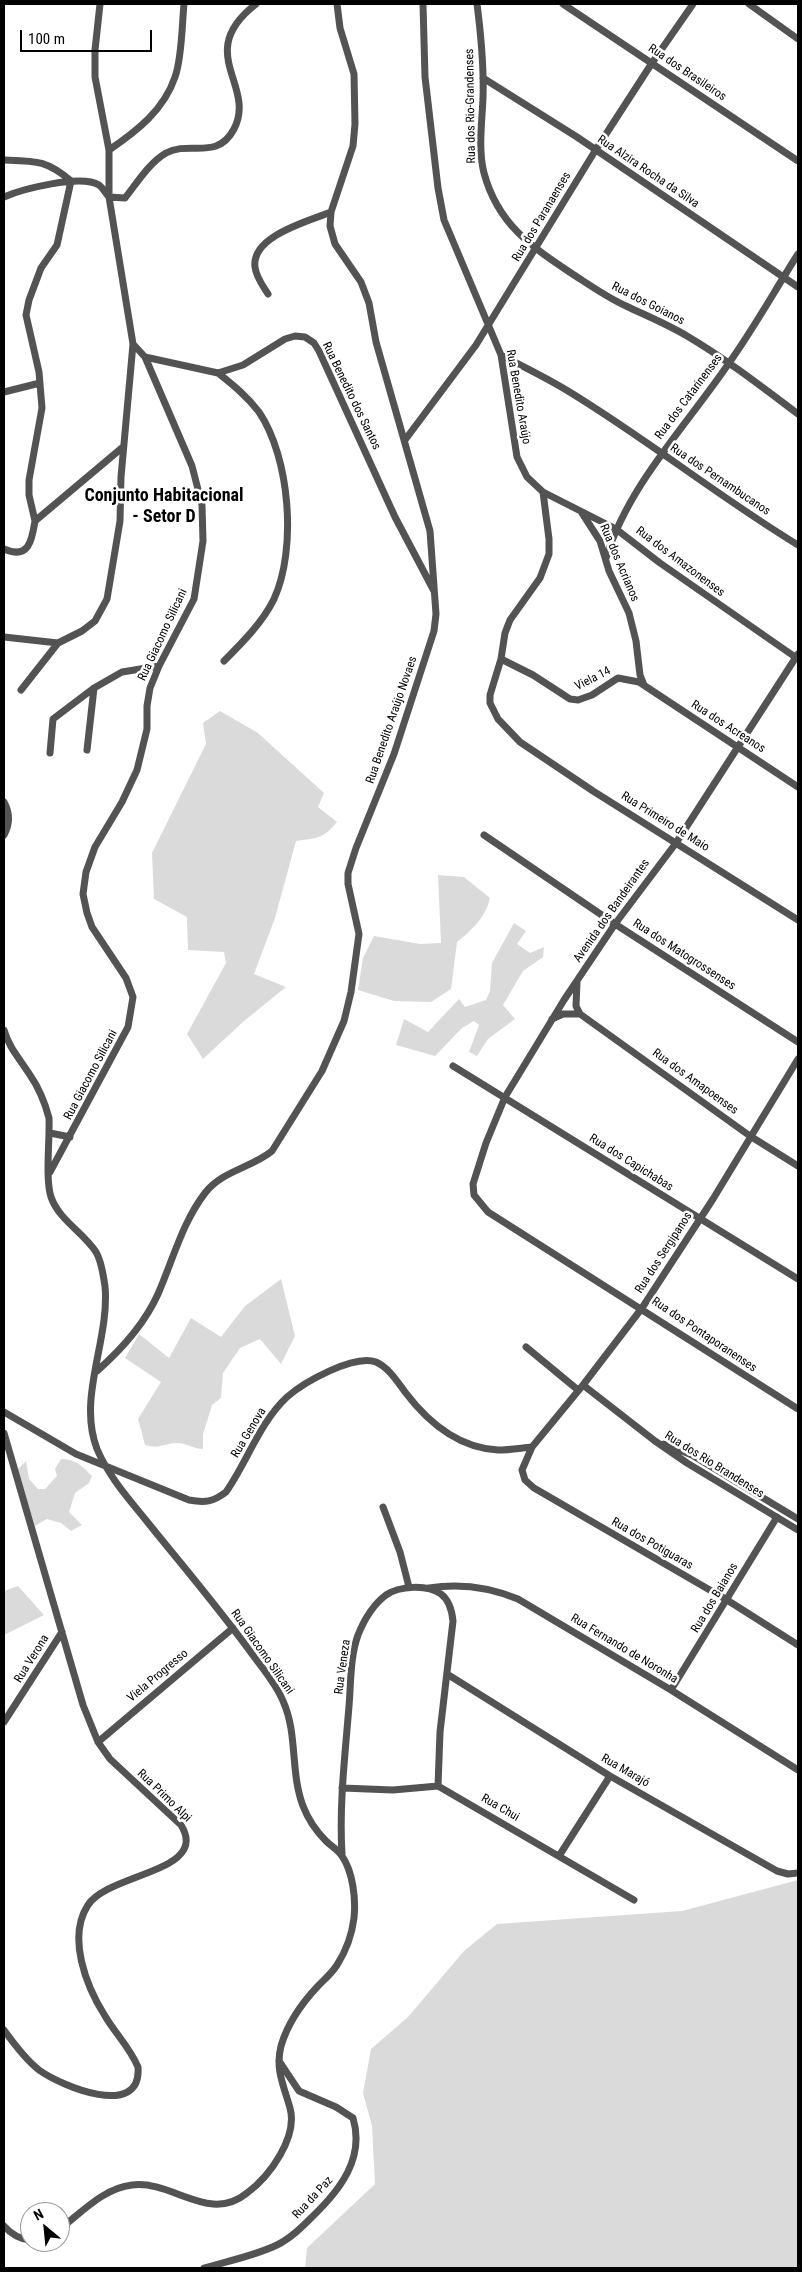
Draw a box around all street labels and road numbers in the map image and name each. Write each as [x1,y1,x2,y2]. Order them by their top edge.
street label: Rua dos Brasileiros [645,42,729,104]
street label: Rua dos Rio-Grandenses [463,48,479,164]
street label: Rua Alzira Rocha da Silva [594,133,702,211]
street label: Rua dos Paranaenses [510,170,574,264]
street label: Rua dos Goianos [609,279,687,329]
street label: Rua Benedito dos Santos [319,340,383,452]
street label: Rua Benedito Araújo [503,349,533,445]
street label: Rua dos Catarinenses [652,352,726,442]
street label: Rua dos Pernambucanos [667,441,773,519]
street label: Rua dos Acrianos [596,522,642,604]
street label: Rua dos Amazonenses [633,524,727,600]
street label: Rua Giacomo Silicani [135,587,191,683]
street label: Rua Benedito Araújo Novaes [363,654,421,786]
street label: Viela 14 [573,664,613,694]
street label: Rua dos Acreanos [688,698,768,756]
street label: Rua Primeiro de Maio [618,789,712,855]
street label: Avenida dos Bandeirantes [571,857,653,965]
street label: Rua dos Matogrossenses [630,916,738,994]
street label: Rua Giacomo Silicani [61,1027,121,1123]
street label: Rua dos Amapoenses [649,1046,741,1118]
street label: Rua dos Capichabas [586,1131,676,1195]
street label: Rua dos Sergipanos [632,1210,696,1296]
street label: Rua dos Pontaporanenses [649,1294,759,1376]
street label: Rua Genova [228,1405,270,1461]
street label: Rua dos Rio Brandenses [662,1429,766,1501]
street label: Rua dos Potiguaras [609,1515,695,1573]
street label: Rua dos Baianos [688,1560,742,1636]
street label: Rua Giacomo Silicani [227,1607,297,1697]
street label: Rua Fernando de Noronha [568,1611,680,1687]
street label: Rua Verona [12,1632,52,1686]
street label: Rua Veneza [332,1639,354,1695]
street label: Viela Progresso [125,1646,191,1706]
street label: Rua Marajó [598,1751,652,1791]
street label: Rua Primo Alpi [134,1767,194,1825]
street label: Rua Chui [478,1791,522,1825]
street label: Rua da Paz [290,2174,336,2222]

